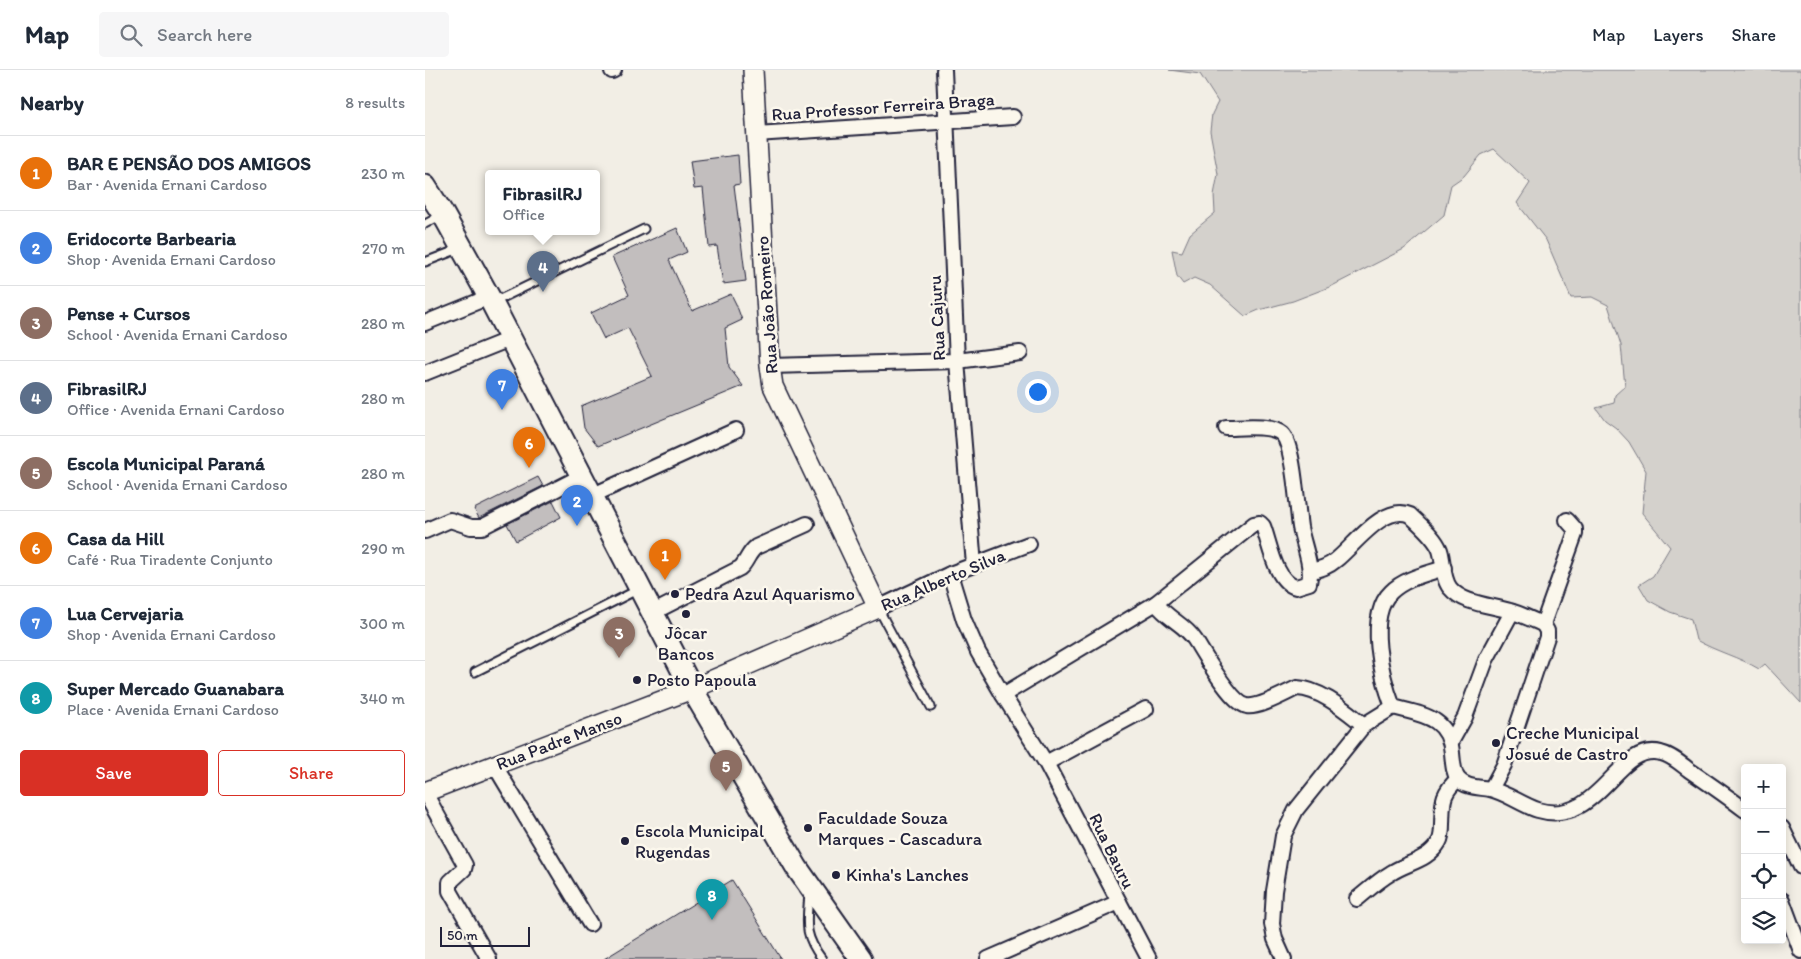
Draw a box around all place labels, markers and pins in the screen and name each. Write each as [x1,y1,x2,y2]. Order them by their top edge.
pin: 4 [527,251,559,292]
pin: 7 [486,369,518,410]
pin: 6 [513,427,545,468]
pin: 2 [561,485,593,526]
pin: 1 [649,539,681,580]
place label: Pedra Azul Aquarismo [685,583,855,605]
marker: Pedra Azul Aquarismo [669,588,681,600]
marker: Jôcar Bancos [680,608,692,620]
pin: 3 [603,617,635,658]
place label: Jôcar Bancos [658,622,714,665]
place label: Posto Papoula [647,669,757,691]
marker: Posto Papoula [631,674,643,686]
place label: Creche Municipal Josué de Castro [1506,722,1639,765]
marker: Creche Municipal Josué de Castro [1490,737,1502,749]
pin: 5 [710,750,742,791]
place label: Faculdade Souza Marques - Cascadura [818,807,983,850]
place label: Escola Municipal Rugendas [635,820,764,863]
marker: Faculdade Souza Marques - Cascadura [802,822,814,834]
marker: Escola Municipal Rugendas [619,835,631,847]
place label: Kinha's Lanches [846,864,969,886]
marker: Kinha's Lanches [830,869,842,881]
pin: 8 [696,879,728,920]

